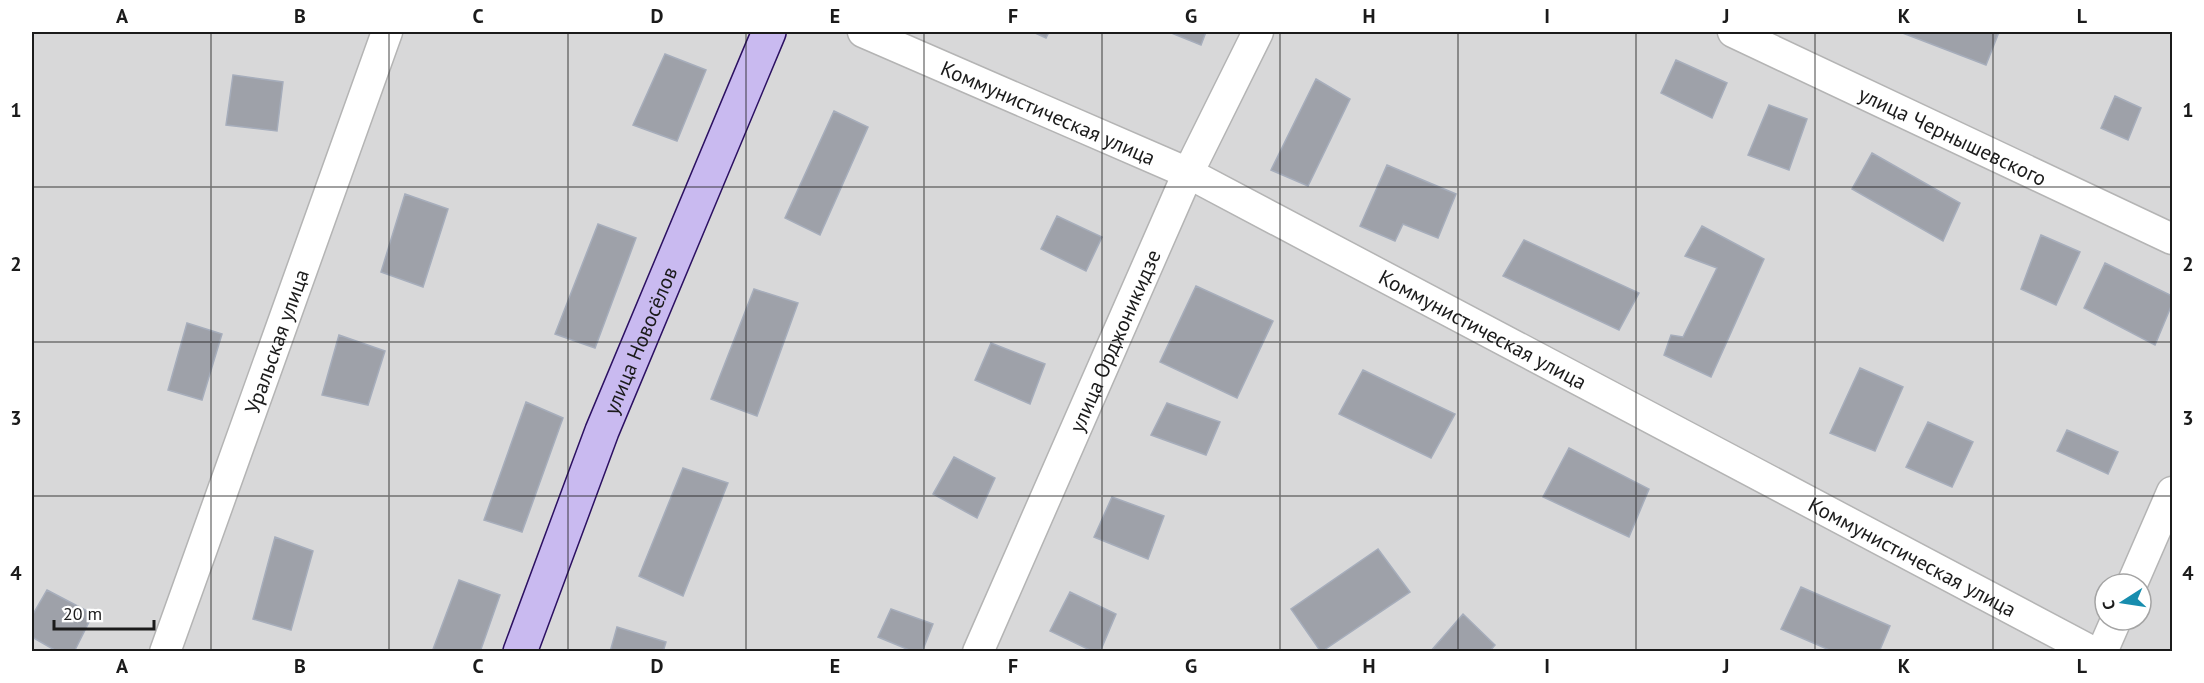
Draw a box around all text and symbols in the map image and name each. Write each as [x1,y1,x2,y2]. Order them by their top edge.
text: A [116,3,129,29]
text: B [294,3,306,29]
text: C [472,3,484,29]
text: D [651,3,664,29]
text: E [830,3,840,29]
text: F [1008,3,1018,29]
text: G [1185,3,1197,29]
text: H [1362,3,1376,29]
text: I [1544,3,1550,29]
text: J [1722,3,1729,29]
text: K [1898,3,1911,29]
text: L [2077,3,2088,29]
street label: Коммунистическая улица [937,54,1160,171]
street label: улица Чернышевского [1854,80,2051,192]
text: 1 [10,97,22,123]
text: 1 [2182,97,2194,123]
street label: улица Орджоникидзе [1063,245,1166,436]
text: 2 [10,251,22,277]
text: 2 [2182,251,2194,277]
street label: улица Новосёлов [597,262,683,418]
street label: Коммунистическая улица [1374,263,1591,395]
street label: Уральская улица [238,265,314,417]
text: 3 [10,405,22,431]
text: 3 [2182,405,2194,431]
street label: Коммунистическая улица [1804,490,2021,622]
text: 4 [10,560,22,586]
text: 4 [2182,560,2194,586]
north arrow [2093,572,2153,632]
scale bar [54,593,154,631]
text: С [2098,599,2119,612]
text: 20 m [63,602,102,625]
text: A [116,653,129,679]
text: B [294,653,306,679]
text: C [472,653,484,679]
text: D [651,653,664,679]
text: E [830,653,840,679]
text: F [1008,653,1018,679]
text: G [1185,653,1197,679]
text: H [1362,653,1376,679]
text: I [1544,653,1550,679]
text: J [1722,653,1729,679]
text: K [1898,653,1911,679]
text: L [2077,653,2088,679]

